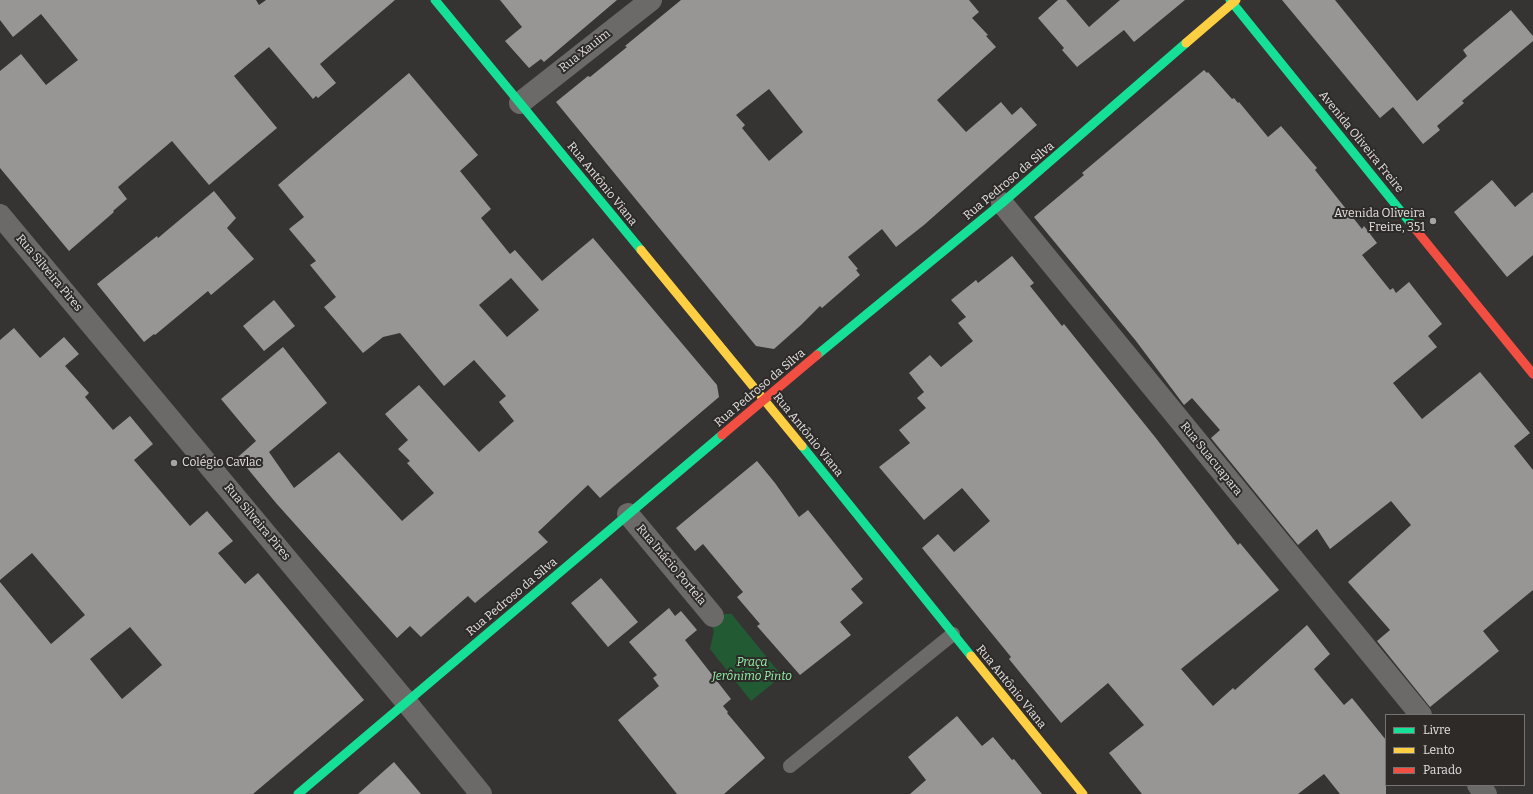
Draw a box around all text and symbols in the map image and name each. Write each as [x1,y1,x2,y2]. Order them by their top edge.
street label: Rua Xauim [557,27,613,75]
street label: Avenida Oliveira Freire [1316,88,1406,196]
street label: Rua Antônio Viana [564,139,640,229]
street label: Rua Pedroso da Silva [961,139,1057,223]
place label: Avenida Oliveira Freire, 351 [1334,207,1425,235]
marker: Avenida Oliveira Freire, 351 [1428,216,1438,226]
street label: Rua Silveira Pires [13,232,85,314]
street label: Rua Pedroso da Silva [712,346,808,430]
street label: Rua Antônio Viana [770,390,846,480]
street label: Rua Suacuapara [1177,419,1245,499]
place label: Colégio Cavlac [182,456,262,470]
marker: Colégio Cavlac [169,458,179,468]
street label: Rua Silveira Pires [221,481,293,563]
street label: Rua Inácio Portela [633,522,709,608]
street label: Rua Pedroso da Silva [464,555,560,639]
street label: Rua Antônio Viana [973,642,1049,732]
park label: Praça Jerônimo Pinto [712,656,792,684]
legend [1385,714,1525,786]
text: Livre [1423,723,1451,737]
text: Lento [1423,743,1455,757]
text: Parado [1423,763,1462,777]

